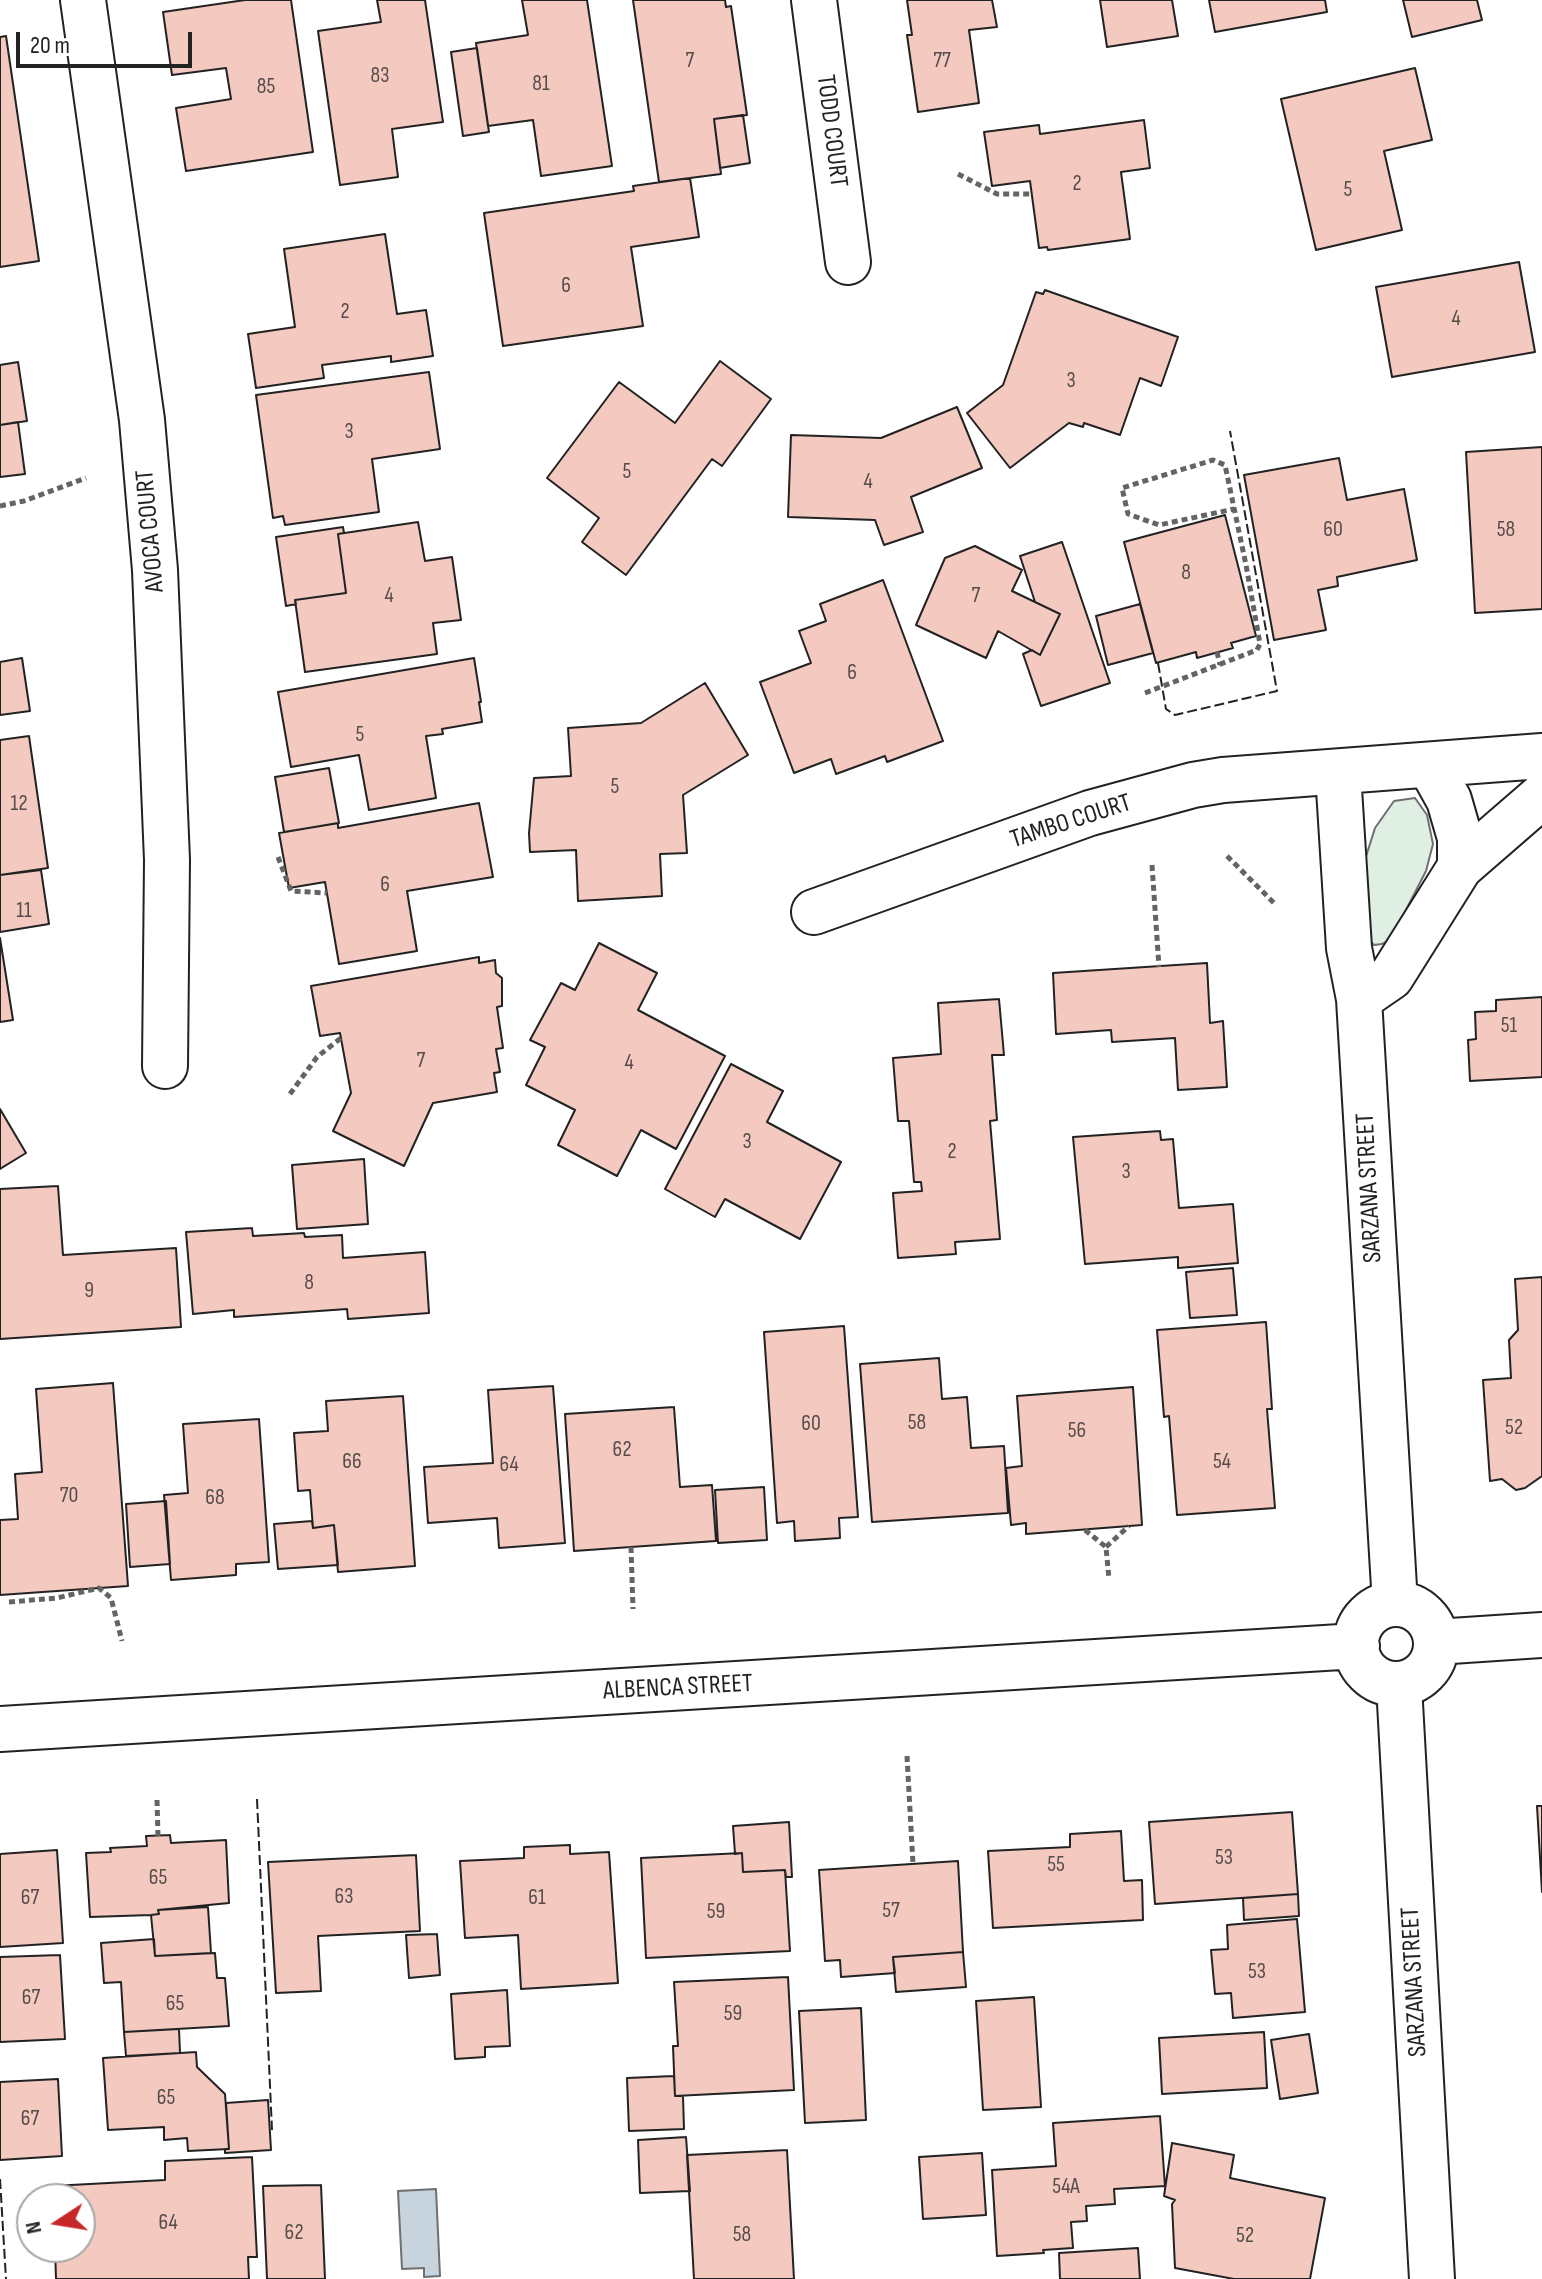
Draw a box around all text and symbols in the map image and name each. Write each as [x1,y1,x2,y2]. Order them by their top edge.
scale bar [20,16,196,66]
text: 20 m [30,31,70,60]
house number: 7 [686,48,694,74]
house number: 77 [933,48,951,74]
house number: 83 [371,63,389,89]
house number: 81 [532,71,550,97]
street label: TODD COURT [809,73,853,189]
house number: 85 [257,74,275,100]
house number: 2 [1072,171,1082,197]
house number: 5 [1344,177,1352,203]
house number: 6 [561,273,571,299]
house number: 2 [340,299,350,325]
house number: 4 [1451,306,1461,332]
house number: 3 [1066,368,1076,394]
house number: 3 [344,419,354,445]
house number: 5 [623,459,631,485]
street label: AVOCA COURT [130,468,172,594]
house number: 4 [863,469,873,495]
house number: 60 [1323,517,1343,543]
house number: 58 [1497,517,1515,543]
house number: 8 [1181,560,1191,586]
house number: 4 [384,583,394,609]
house number: 7 [972,583,980,609]
house number: 6 [847,660,857,686]
house number: 5 [356,722,364,748]
house number: 5 [611,774,619,800]
street label: TAMBO COURT [1007,788,1135,856]
house number: 12 [10,791,28,817]
house number: 6 [380,872,390,898]
house number: 11 [16,898,32,924]
house number: 51 [1501,1013,1517,1039]
house number: 7 [417,1048,425,1074]
house number: 4 [624,1050,634,1076]
street label: SARZANA STREET [1350,1112,1390,1264]
house number: 3 [742,1129,752,1155]
house number: 2 [947,1139,957,1165]
house number: 3 [1121,1159,1131,1185]
house number: 8 [304,1270,314,1296]
house number: 9 [84,1278,94,1304]
house number: 58 [908,1410,926,1436]
house number: 60 [801,1411,821,1437]
house number: 52 [1505,1415,1523,1441]
house number: 56 [1068,1418,1086,1444]
house number: 62 [613,1437,631,1463]
house number: 66 [342,1449,362,1475]
house number: 54 [1213,1449,1231,1475]
house number: 64 [499,1452,519,1478]
house number: 70 [60,1483,78,1509]
house number: 68 [205,1485,225,1511]
street label: ALBENCA STREET [602,1669,754,1707]
house number: 53 [1215,1845,1233,1871]
house number: 55 [1047,1852,1065,1878]
house number: 65 [149,1865,167,1891]
house number: 63 [335,1884,353,1910]
house number: 67 [21,1885,39,1911]
house number: 61 [528,1885,546,1911]
house number: 57 [882,1898,900,1924]
house number: 59 [707,1899,725,1925]
street label: SARZANA STREET [1395,1906,1435,2058]
house number: 53 [1248,1959,1266,1985]
house number: 67 [22,1985,40,2011]
house number: 65 [166,1991,184,2017]
house number: 59 [724,2001,742,2027]
house number: 65 [157,2085,175,2111]
house number: 67 [21,2106,39,2132]
house number: 54A [1052,2174,1080,2200]
north arrow [16,2183,96,2263]
house number: 64 [158,2210,178,2236]
text: N [20,2219,48,2236]
house number: 62 [285,2220,303,2246]
house number: 58 [733,2222,751,2248]
house number: 52 [1236,2223,1254,2249]

